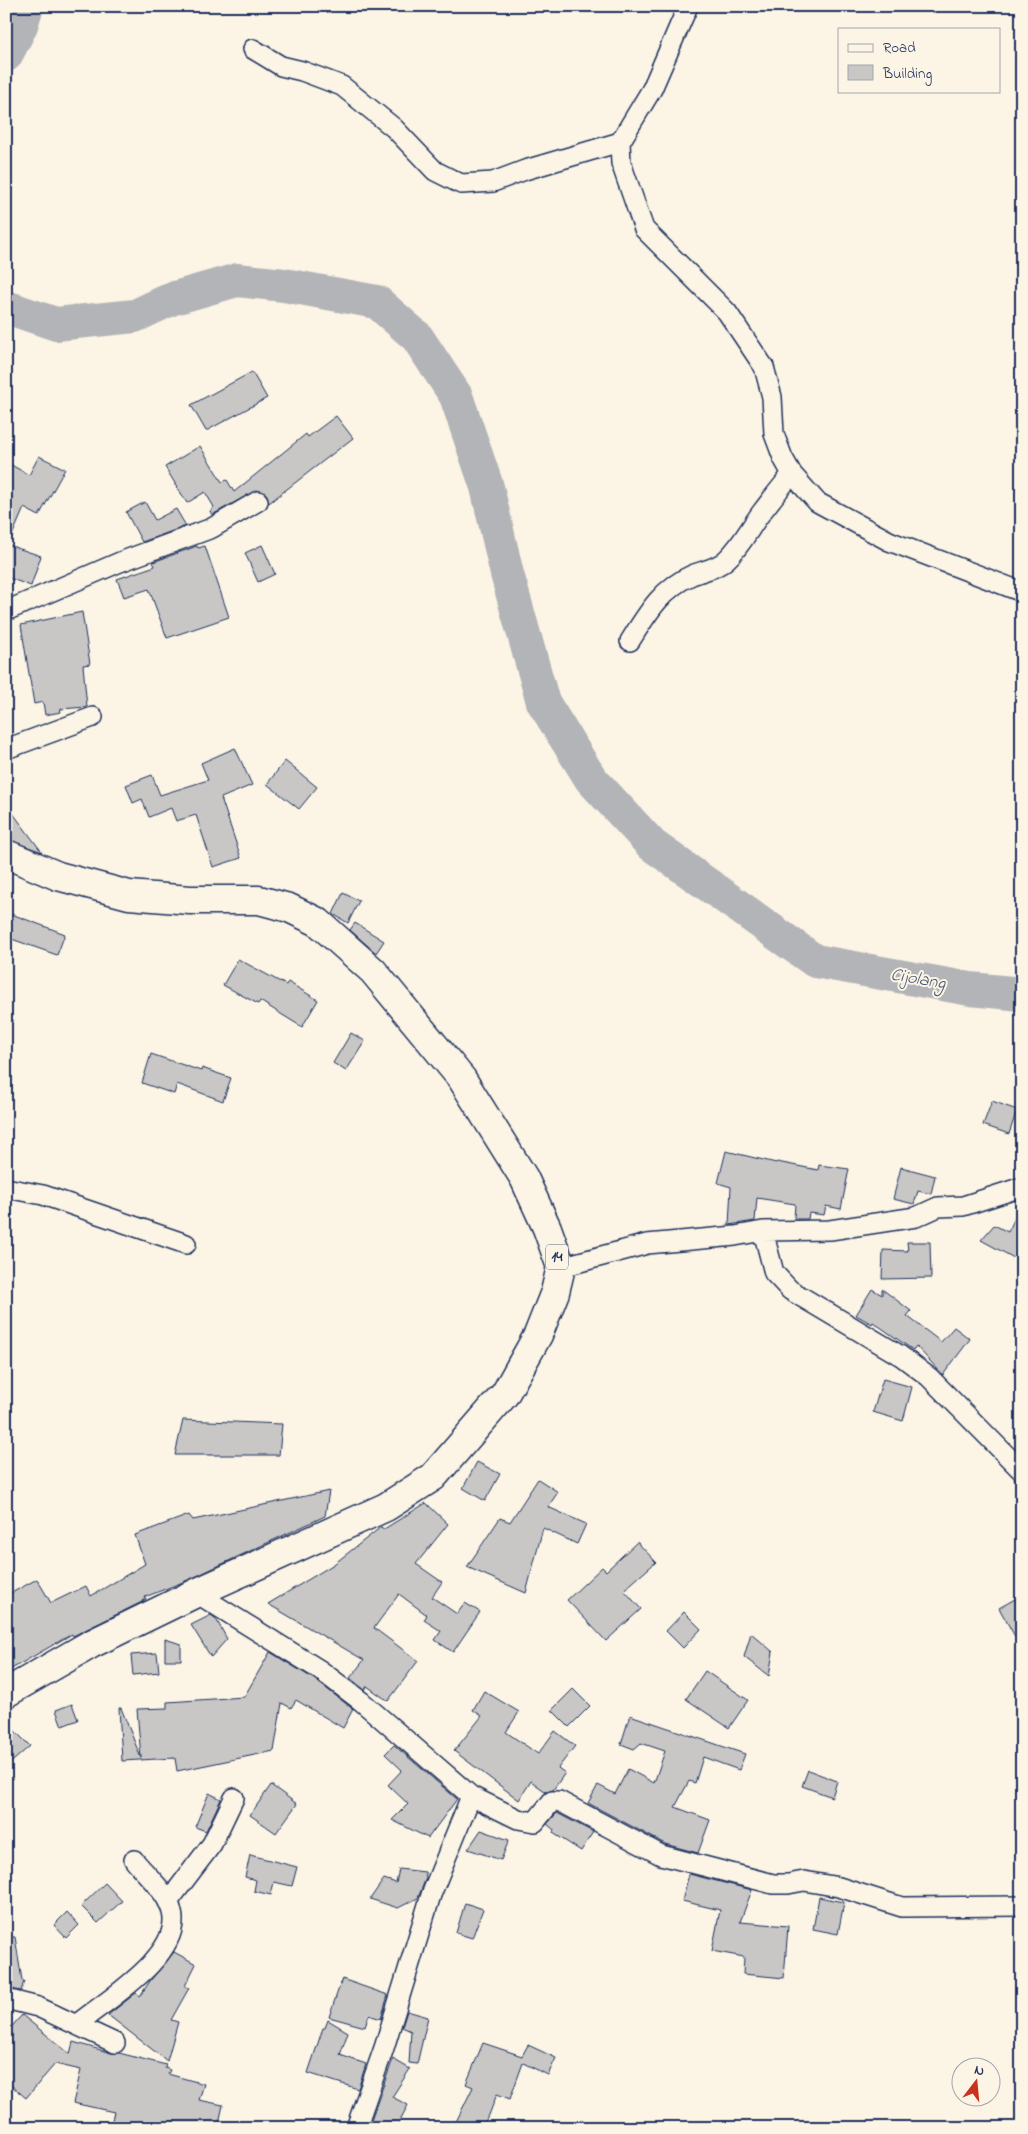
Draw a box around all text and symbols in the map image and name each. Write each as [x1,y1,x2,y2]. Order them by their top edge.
legend [838,28,1000,92]
text: Road [883,37,916,59]
text: Building [882,63,932,86]
water label: Cijolang [889,962,948,998]
road number: 14 [546,1244,568,1270]
north arrow [950,2056,1000,2106]
text: N [972,2060,987,2082]

